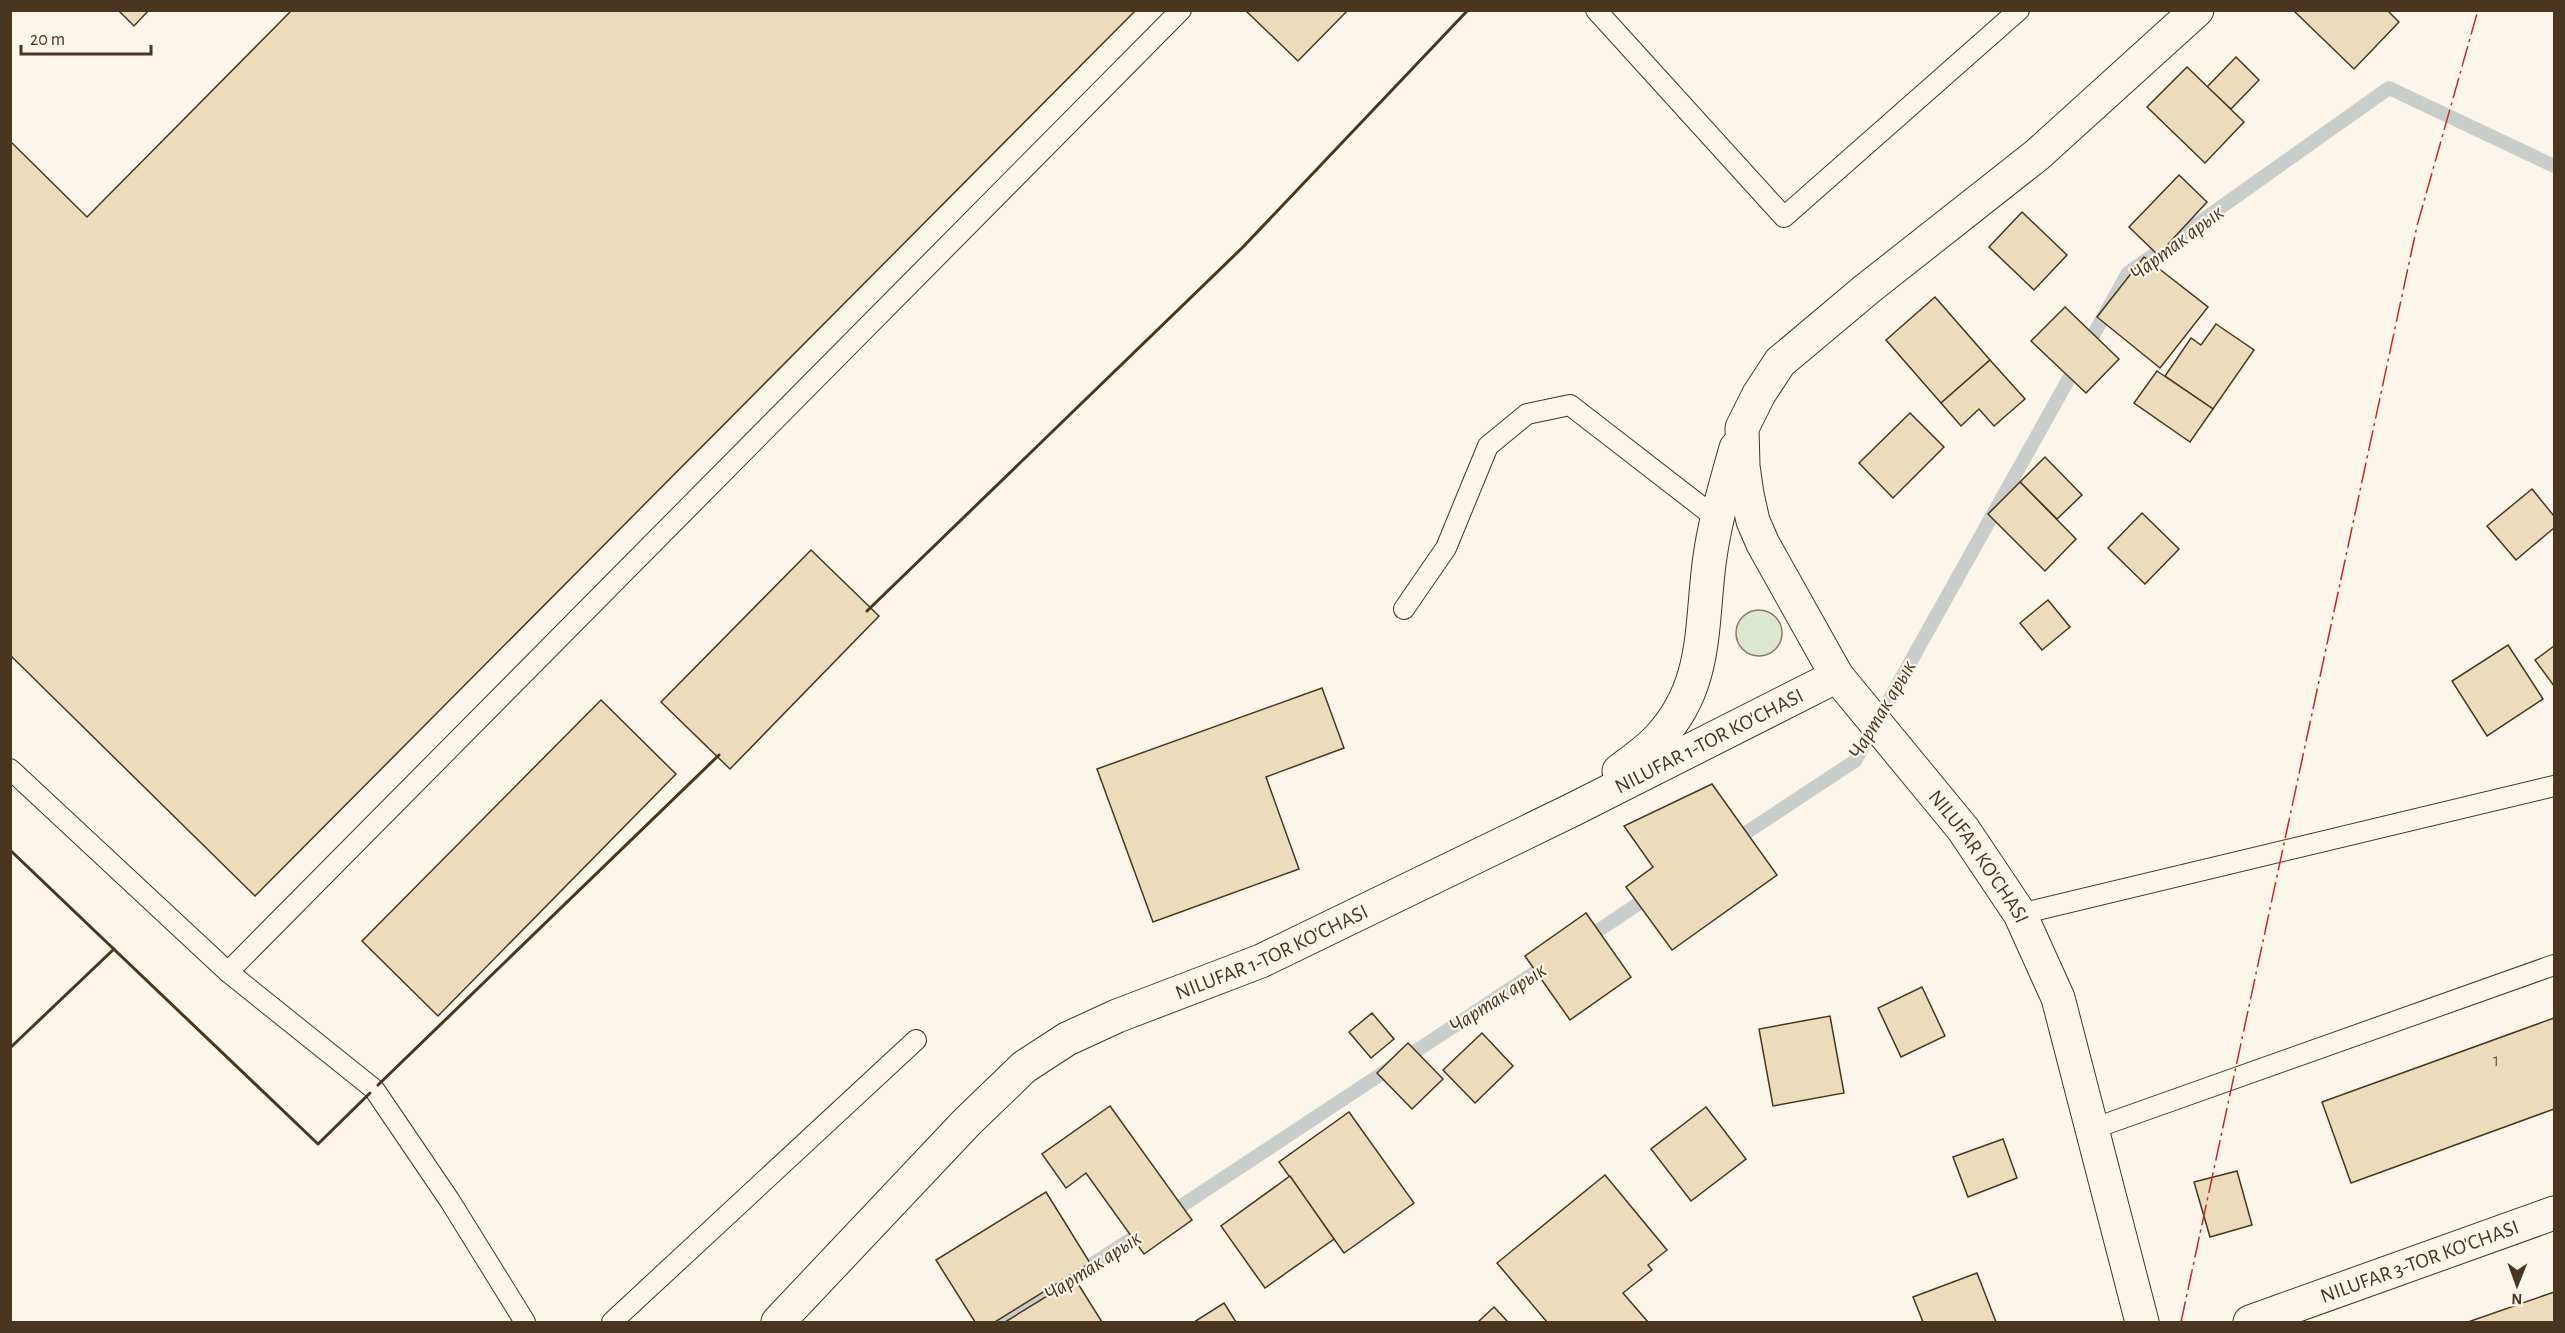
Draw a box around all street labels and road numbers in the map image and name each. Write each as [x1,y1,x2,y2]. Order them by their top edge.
street label: NILUFAR 1-TOR KO'CHASI [1612,685,1807,798]
street label: NILUFAR KO'CHASI [1925,786,2033,926]
street label: NILUFAR 1-TOR KO'CHASI [1172,901,1371,1004]
street label: NILUFAR 3-TOR KO'CHASI [2316,1214,2522,1310]

